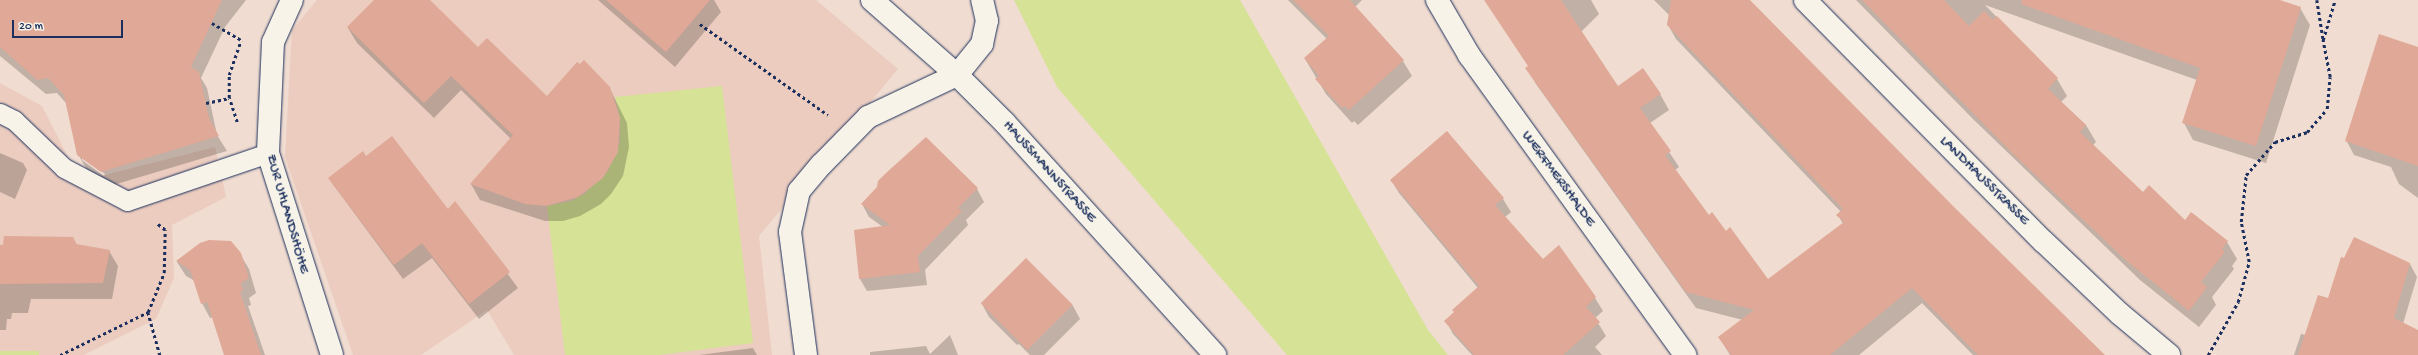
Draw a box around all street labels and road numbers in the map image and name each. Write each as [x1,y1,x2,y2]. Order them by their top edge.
street label: HAUSSMANNSTRASSE [998,117,1100,227]
street label: WERFMERSHALDE [1517,128,1599,230]
street label: LANDHAUSSTRASSE [1935,132,2033,230]
street label: ZUR UHLANDSHÖHE [261,152,313,276]

